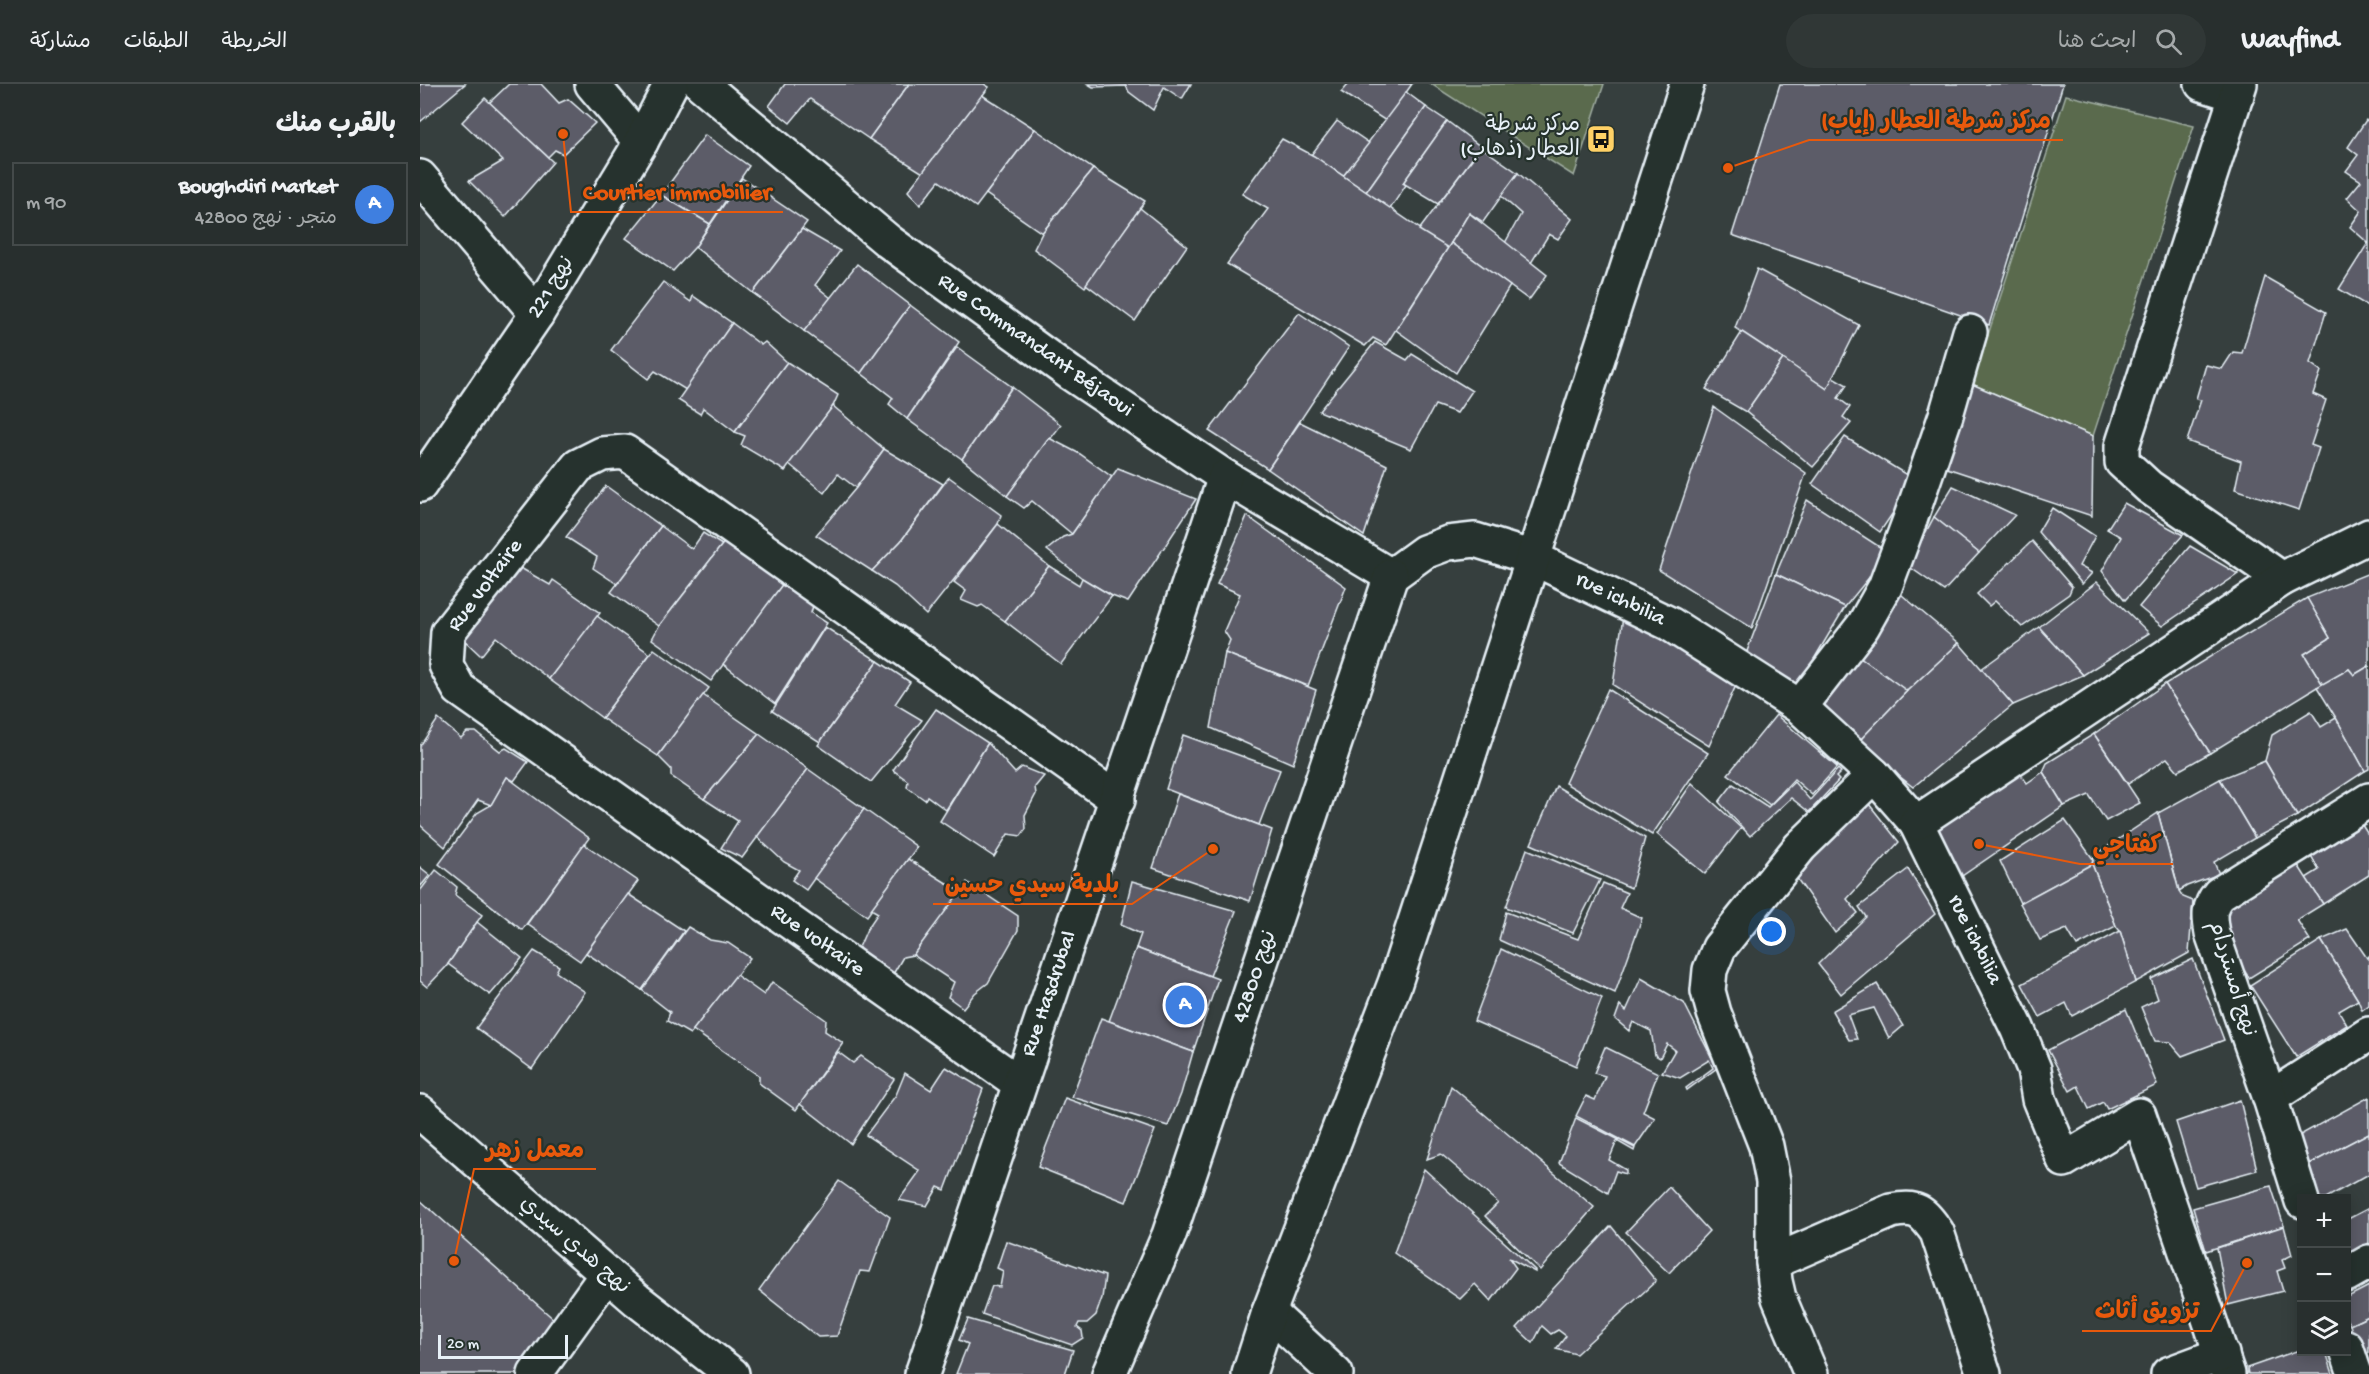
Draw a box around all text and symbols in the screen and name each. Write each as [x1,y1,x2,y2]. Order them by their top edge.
search box [1786,14,2206,68]
icon: search [2152,25,2185,58]
text: Wayfind [2242,25,2339,58]
text: ابحث هنا [2058,30,2137,56]
text: مشاركة [30,31,91,56]
text: الطبقات [124,31,189,56]
text: الخريطة [222,31,287,56]
callout: مركز شرطة العطار (إياب) [1809,98,2063,140]
text: مركز شرطة العطار (إياب) [1821,108,2051,138]
text: بالقرب منك [276,111,396,142]
place label: مركز شرطة العطار (ذهاب) [1460,113,1580,164]
bus stop icon: مركز شرطة العطار (ذهاب) [1585,123,1617,155]
callout: Courtier immobilier [571,170,783,212]
text: Boughdiri Market [179,175,337,201]
text: Courtier immobilier [583,180,773,209]
text: 90 m [26,193,66,216]
text: A [369,193,380,216]
text: متجر · نهج 42800 [195,208,337,231]
street label: نهج 221 [523,252,581,324]
street label: Rue Commandant Béjaoui [932,268,1138,424]
street label: Rue voltaire [443,534,530,638]
street label: rue ichbilia [1571,567,1670,633]
callout: كفتاجي [2080,822,2173,864]
text: كفتاجي [2093,833,2162,865]
callout: بلدية سيدي حسين [933,862,1132,904]
text: بلدية سيدي حسين [945,872,1119,902]
street label: rue ichbilia [1941,891,2007,990]
street label: Rue voltaire [765,899,870,983]
your location [1757,917,1786,946]
street label: نهج أمستردام [2200,917,2265,1040]
street label: نهج 42800 [1228,927,1284,1027]
street label: Rue Hasdrubal [1016,928,1084,1060]
pin: A [1166,982,1204,1028]
callout: معمل زهر [474,1127,596,1169]
text: معمل زهر [484,1138,584,1167]
street label: نهج هدي سيدي [514,1191,634,1301]
map controls [2297,1194,2351,1356]
button: + [2297,1194,2351,1248]
button: − [2297,1248,2351,1302]
callout: تزويق أثاث [2082,1289,2211,1331]
text: تزويق أثاث [2095,1295,2200,1328]
button: layers [2297,1302,2351,1356]
scale bar [438,1332,568,1360]
text: 20 m [447,1336,479,1355]

